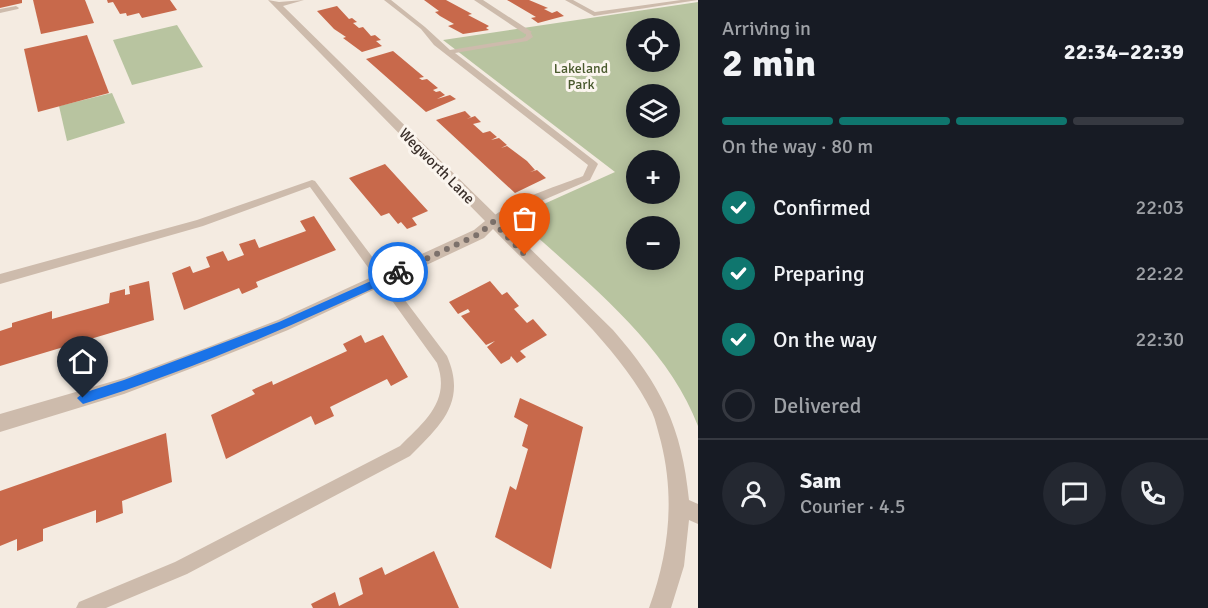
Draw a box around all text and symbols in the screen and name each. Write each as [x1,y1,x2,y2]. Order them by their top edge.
text: Arriving in [722,16,811,41]
map controls [626,18,680,270]
button: locate [626,18,680,72]
text: 22:34–22:39 [1064,38,1184,65]
text: 2 min [722,39,816,87]
park label: Lakeland Park [554,60,608,93]
button: layers [626,84,680,138]
street label: Wegworth Lane [395,124,479,208]
text: On the way · 80 m [722,134,873,159]
button: + [626,150,680,204]
icon: check [722,191,755,224]
pin [499,193,550,255]
text: Confirmed [773,194,871,221]
text: 22:03 [1135,195,1184,220]
icon: bag [508,202,541,235]
button: − [626,216,680,270]
courier [368,242,428,302]
icon: bike [382,256,415,289]
icon: check [722,257,755,290]
text: Preparing [773,260,865,287]
text: 22:22 [1135,261,1184,286]
icon: check [722,323,755,356]
text: On the way [773,326,877,353]
text: 22:30 [1135,327,1184,352]
pin [57,336,108,398]
icon: home [66,345,99,378]
text: Delivered [773,392,861,419]
button: person [722,462,785,525]
button: chat [1043,462,1106,525]
button: phone [1121,462,1184,525]
text: Sam [800,467,841,494]
text: Courier · 4.5 [800,494,906,519]

